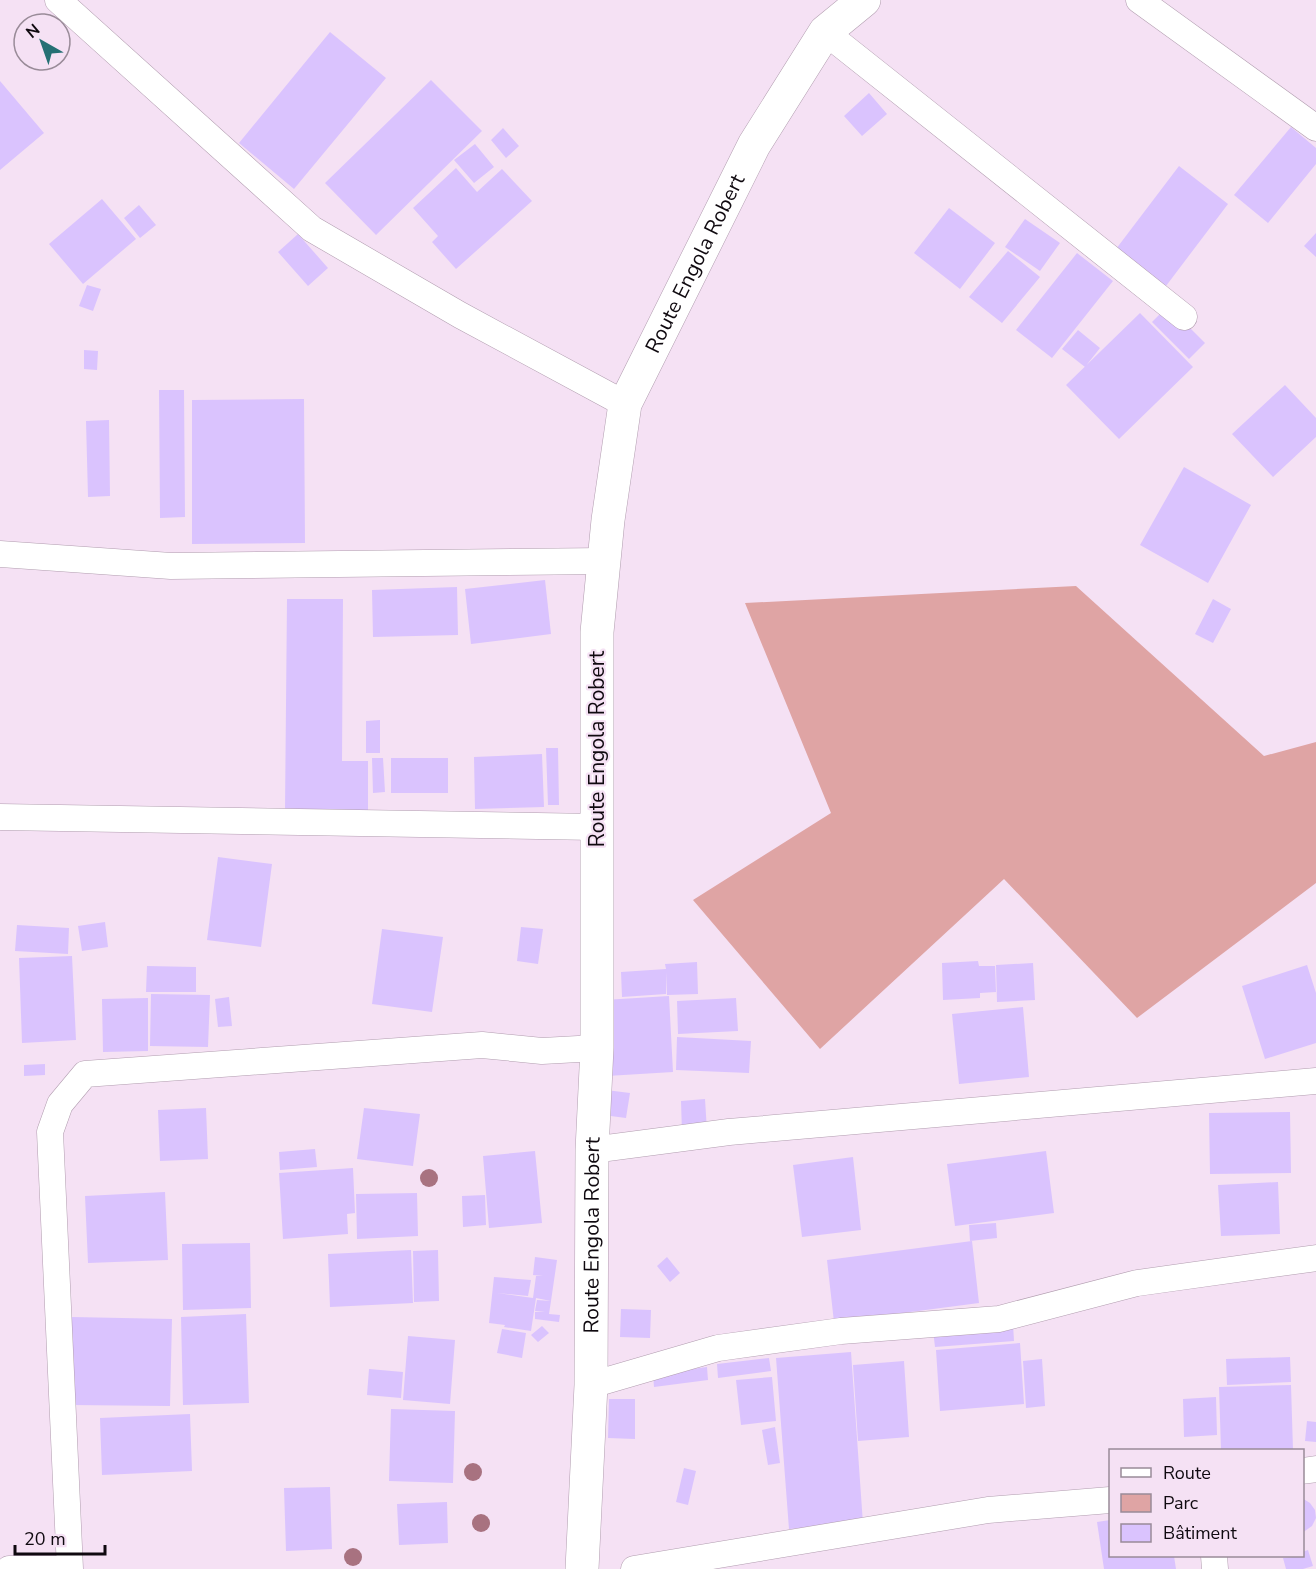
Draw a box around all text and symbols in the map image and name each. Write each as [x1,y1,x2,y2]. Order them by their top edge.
north arrow [12,12,72,72]
text: N [21,19,45,44]
street label: Route Engola Robert [639,169,752,358]
street label: Route Engola Robert [583,650,611,847]
street label: Route Engola Robert [577,1136,607,1334]
legend [1109,1449,1304,1557]
text: Route [1163,1461,1211,1485]
text: Parc [1163,1491,1198,1515]
scale bar [15,1518,105,1556]
text: Bâtiment [1163,1521,1237,1545]
text: 20 m [24,1527,66,1551]

